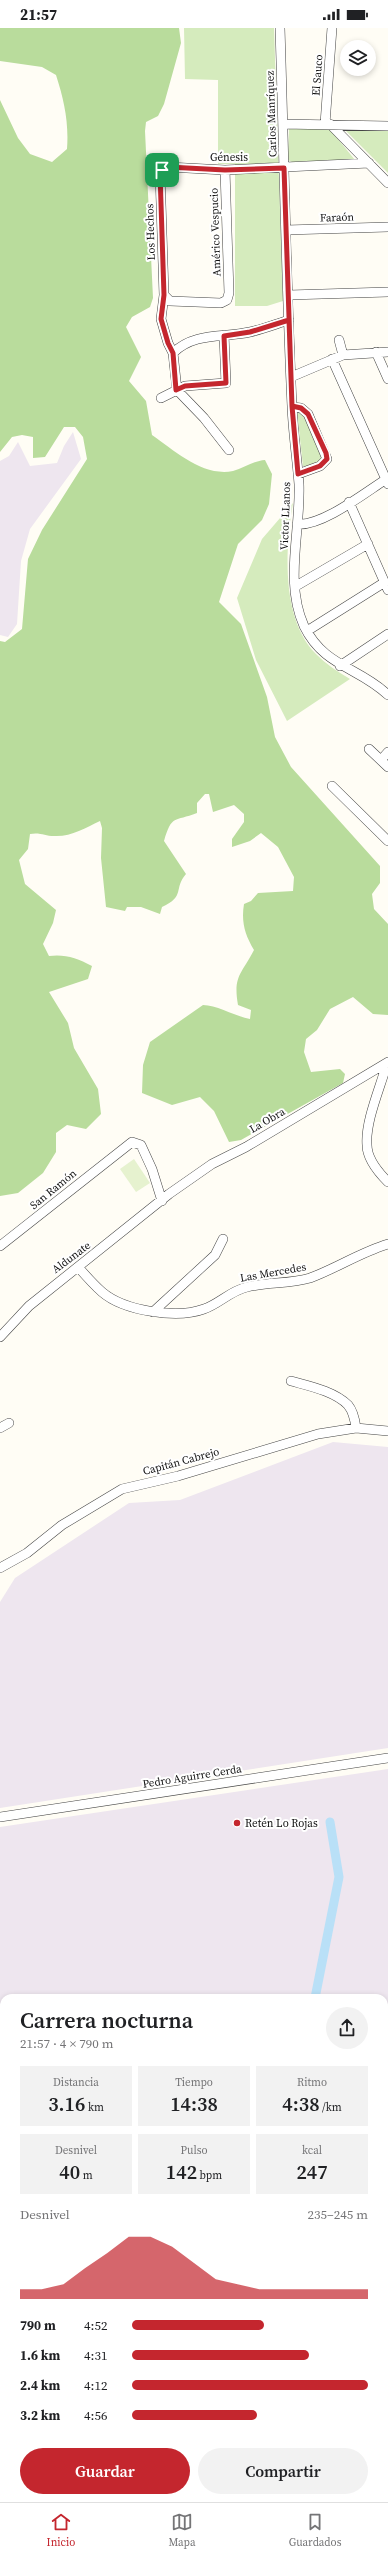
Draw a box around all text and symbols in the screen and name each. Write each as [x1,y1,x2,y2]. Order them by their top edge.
text: 21:57 [20,4,57,25]
map controls [340,40,376,76]
button: layers [340,40,376,76]
street label: El Sauco [309,54,326,96]
street label: Carlos Manríquez [262,70,281,158]
street label: Génesis [210,150,248,165]
pin [145,153,179,187]
icon: arrive [151,159,173,181]
street label: Américo Vespucio [206,187,225,277]
street label: Los Hechos [142,203,159,261]
street label: Faraón [320,209,355,226]
street label: Victor LLanos [277,481,294,551]
street label: La Obra [247,1104,288,1137]
street label: San Ramón [27,1166,80,1213]
street label: Aldunate [49,1238,94,1277]
street label: Las Mercedes [239,1259,308,1286]
street label: Capitán Cabrejo [141,1444,221,1479]
street label: Pedro Aguirre Cerda [141,1761,243,1792]
place label: Retén Lo Rojas [245,1816,318,1831]
marker: Retén Lo Rojas [232,1818,242,1828]
text: Carrera nocturna [20,2005,193,2035]
button: share [326,2007,368,2049]
text: 21:57 · 4 × 790 m [20,2035,114,2052]
text: Distancia [53,2075,99,2090]
text: Tiempo [175,2075,213,2090]
text: Ritmo [297,2075,327,2090]
text: 3.16 [48,2090,85,2118]
text: 14:38 [170,2090,218,2118]
text: 4:38 [282,2090,320,2118]
text: km [85,2100,104,2115]
text: /km [320,2100,342,2115]
text: Desnivel [55,2143,97,2158]
text: Pulso [181,2143,207,2158]
text: kcal [302,2143,322,2158]
text: 40 [59,2158,80,2186]
text: 142 [166,2158,197,2186]
text: 247 [296,2158,328,2186]
text: m [80,2168,93,2183]
text: bpm [197,2168,222,2183]
text: Desnivel [20,2206,70,2223]
text: 235–245 m [308,2206,368,2223]
text: 790 m [20,2317,56,2334]
text: 4:52 [84,2317,107,2334]
text: 1.6 km [20,2347,60,2364]
text: 4:31 [84,2347,107,2364]
text: 2.4 km [20,2377,60,2394]
text: 4:12 [84,2377,107,2394]
text: 3.2 km [20,2407,60,2424]
text: 4:56 [84,2407,107,2424]
button: Guardar [20,2448,190,2494]
button: Compartir [198,2448,368,2494]
tab: Inicio [47,2511,75,2550]
tab: Mapa [168,2511,196,2550]
tab: Guardados [289,2511,341,2550]

